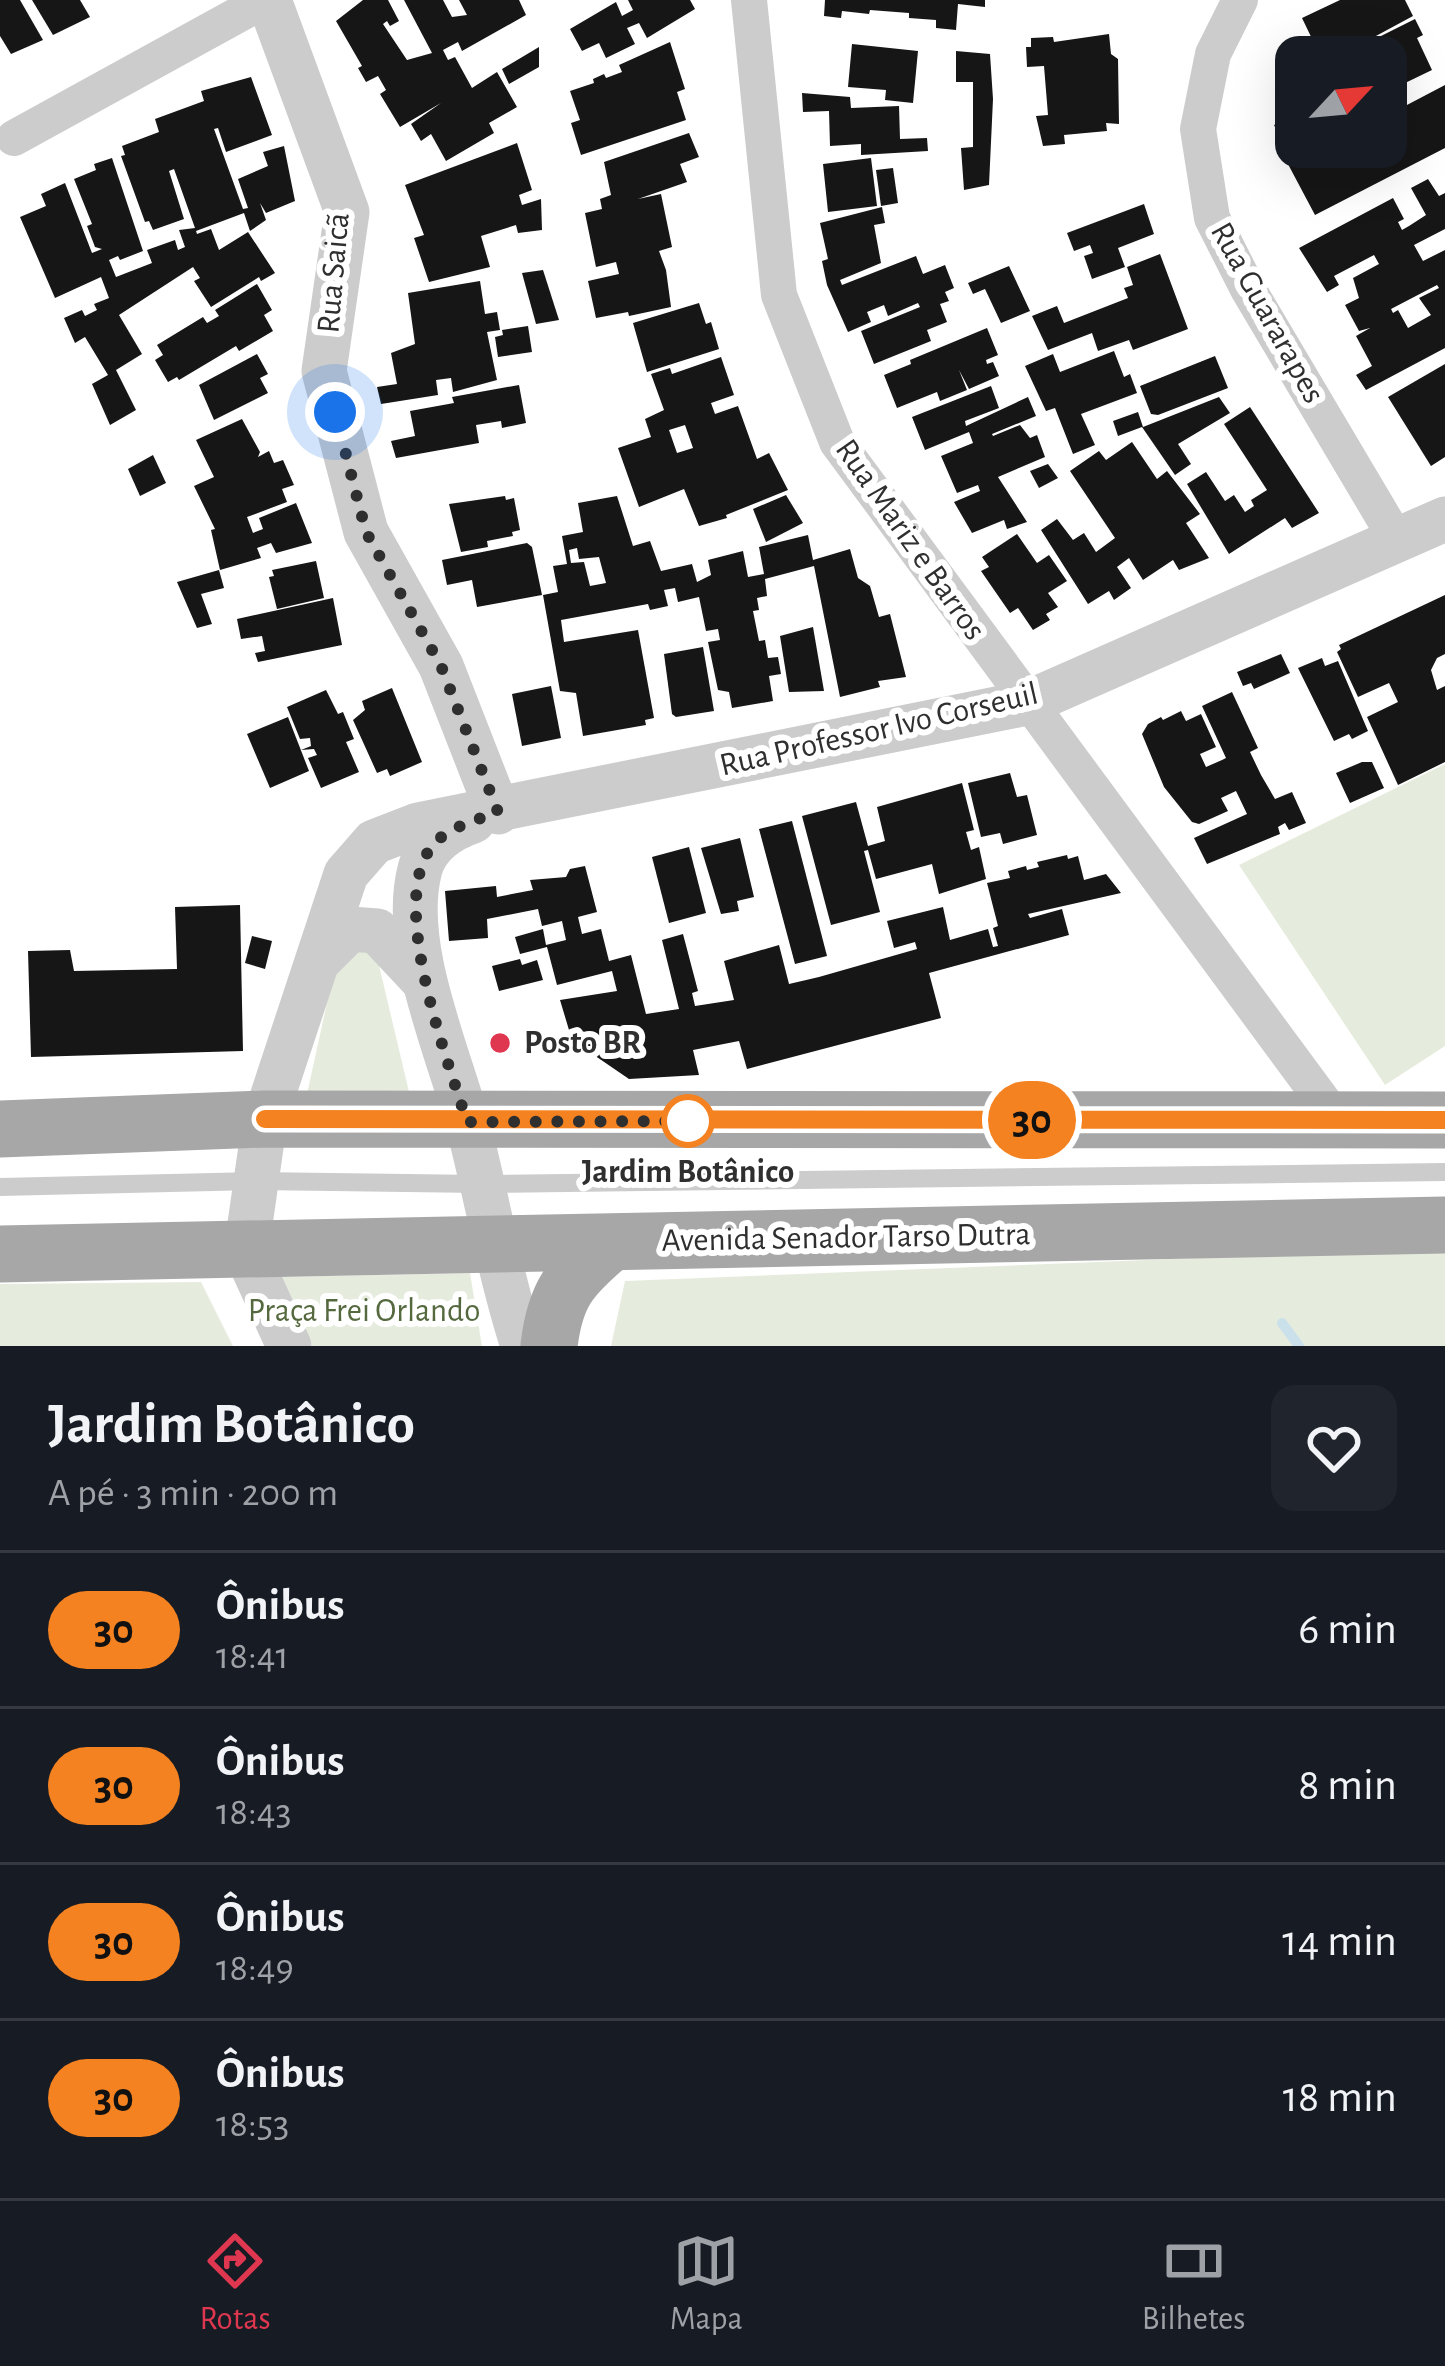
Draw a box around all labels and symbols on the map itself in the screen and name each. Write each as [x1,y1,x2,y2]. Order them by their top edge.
north arrow [1275,36,1407,168]
street label: Rua Saicã [312,211,356,335]
street label: Rua Guararapes [1204,217,1330,409]
your location [305,382,365,442]
street label: Rua Mariz e Barros [829,434,991,646]
street label: Rua Professor Ivo Corseuil [717,677,1041,783]
place label: Posto BR [524,1027,641,1060]
marker: Posto BR [487,1030,513,1056]
line badge: 30 [978,1081,1086,1159]
marker: Jardim Botânico [663,1096,713,1146]
place label: Jardim Botânico [582,1156,794,1189]
street label: Avenida Senador Tarso Dutra [661,1218,1031,1258]
park label: Praça Frei Orlando [248,1295,480,1328]

